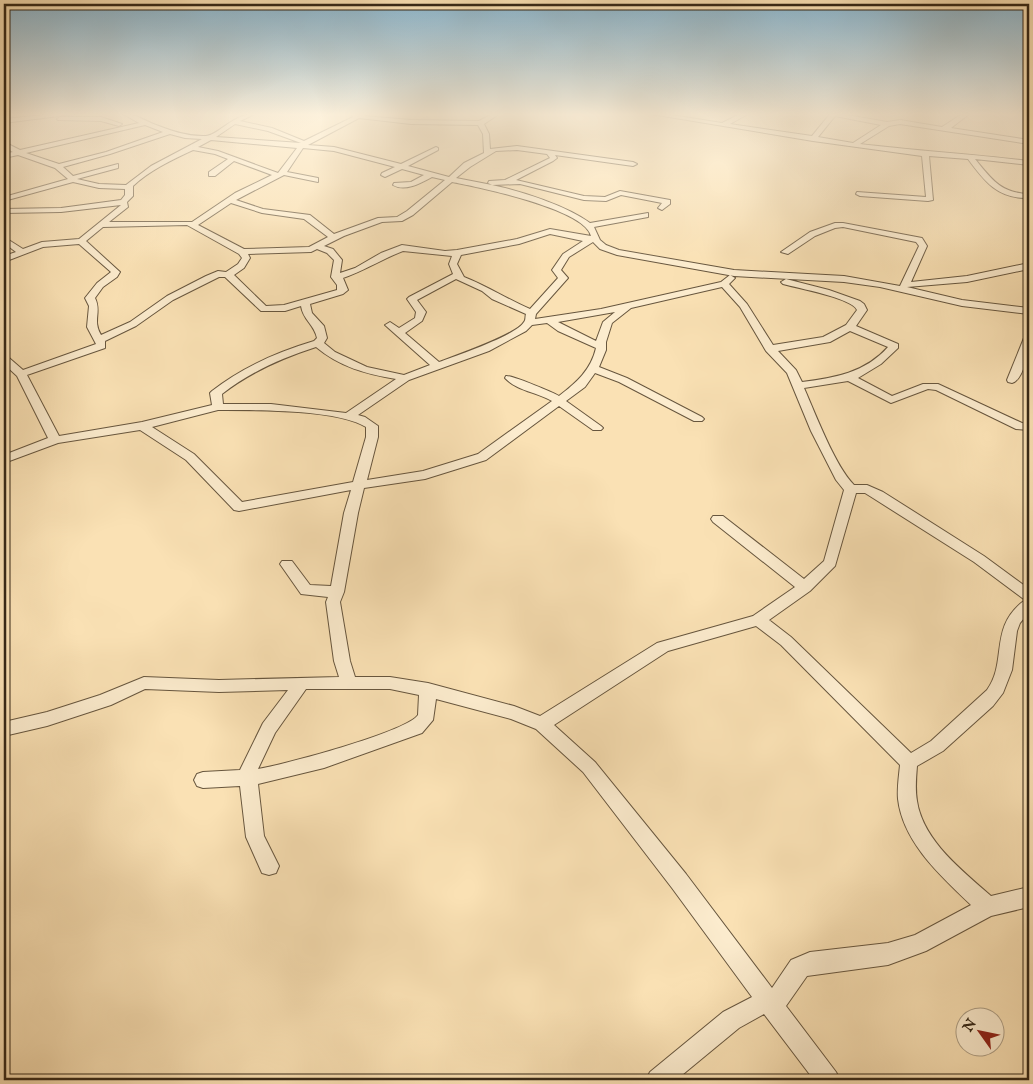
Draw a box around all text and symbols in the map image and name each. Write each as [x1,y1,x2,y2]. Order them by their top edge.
north arrow [956,1006,1006,1056]
text: N [959,1015,981,1036]

